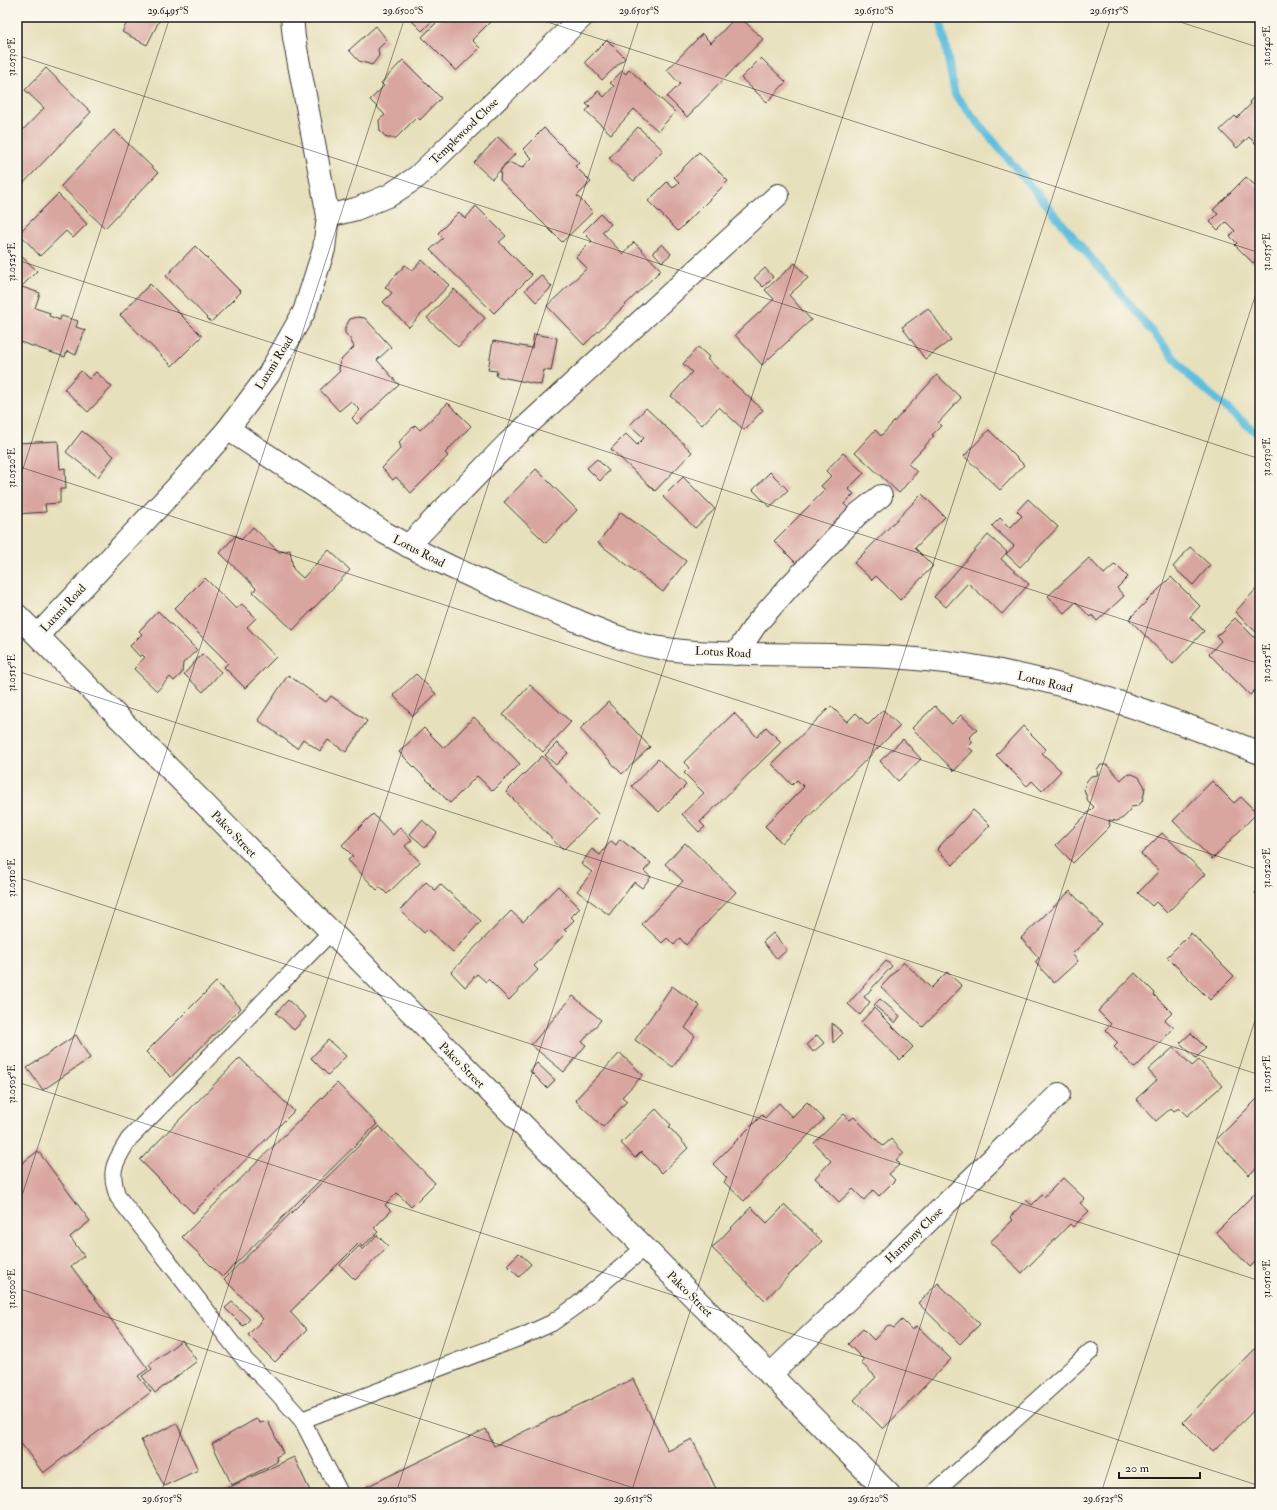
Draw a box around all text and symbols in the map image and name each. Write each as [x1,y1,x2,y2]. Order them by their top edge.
text: 29.6495°S [147,5,189,17]
text: 29.6500°S [383,5,423,17]
text: 29.6505°S [619,5,659,17]
text: 29.6510°S [854,5,894,17]
text: 29.6515°S [1090,5,1128,17]
text: 31.0540°E [1261,26,1273,66]
text: 31.0530°E [6,38,18,76]
street label: Templewood Close [427,95,502,168]
text: 31.0535°E [1261,233,1273,271]
text: 31.0525°E [6,243,18,282]
street label: Luxmi Road [252,334,297,393]
text: 31.0530°E [1261,438,1273,476]
text: 31.0520°E [6,448,18,488]
street label: Lotus Road [390,532,447,571]
street label: Luxmi Road [37,581,89,636]
street label: Lotus Road [694,644,752,661]
text: 31.0525°E [1261,644,1273,683]
text: 31.0515°E [6,654,18,692]
street label: Lotus Road [1016,668,1074,697]
street label: Pakco Street [208,808,260,861]
text: 31.0520°E [1261,848,1273,888]
text: 31.0510°E [6,859,18,897]
street label: Pakco Street [435,1039,488,1092]
text: 31.0515°E [1261,1055,1273,1093]
text: 31.0505°E [6,1064,18,1104]
street label: Harmony Close [882,1204,946,1267]
text: 31.0510°E [1261,1260,1273,1298]
street label: Pakco Street [663,1268,716,1321]
text: 31.0500°E [6,1269,18,1309]
scale bar [1119,1454,1200,1480]
text: 20 m [1125,1461,1150,1476]
text: 29.6505°S [142,1493,182,1505]
text: 29.6510°S [377,1493,417,1505]
text: 29.6515°S [614,1493,652,1505]
text: 29.6520°S [848,1493,888,1505]
text: 29.6525°S [1083,1493,1123,1505]

